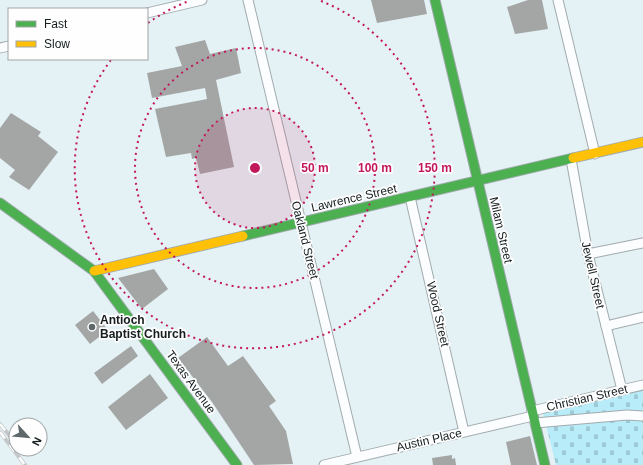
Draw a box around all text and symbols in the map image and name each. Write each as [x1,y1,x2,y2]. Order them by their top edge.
legend [8,8,148,60]
text: Fast [44,17,68,31]
text: Slow [44,37,70,51]
centre of rings [248,161,262,175]
text: 50 m [301,161,329,175]
text: 100 m [358,161,392,175]
text: 150 m [418,161,452,175]
street label: Lawrence Street [310,181,399,215]
street label: Milam Street [487,196,516,265]
street label: Oakland Street [289,199,322,281]
street label: Jewell Street [578,240,608,311]
street label: Wood Street [424,280,452,349]
place label: Antioch Baptist Church [100,313,186,341]
marker: Antioch Baptist Church [87,322,97,332]
street label: Texas Avenue [163,348,219,417]
street label: Christian Street [545,382,630,414]
north arrow [8,417,48,457]
street label: Austin Place [395,426,463,454]
text: N [30,435,44,448]

